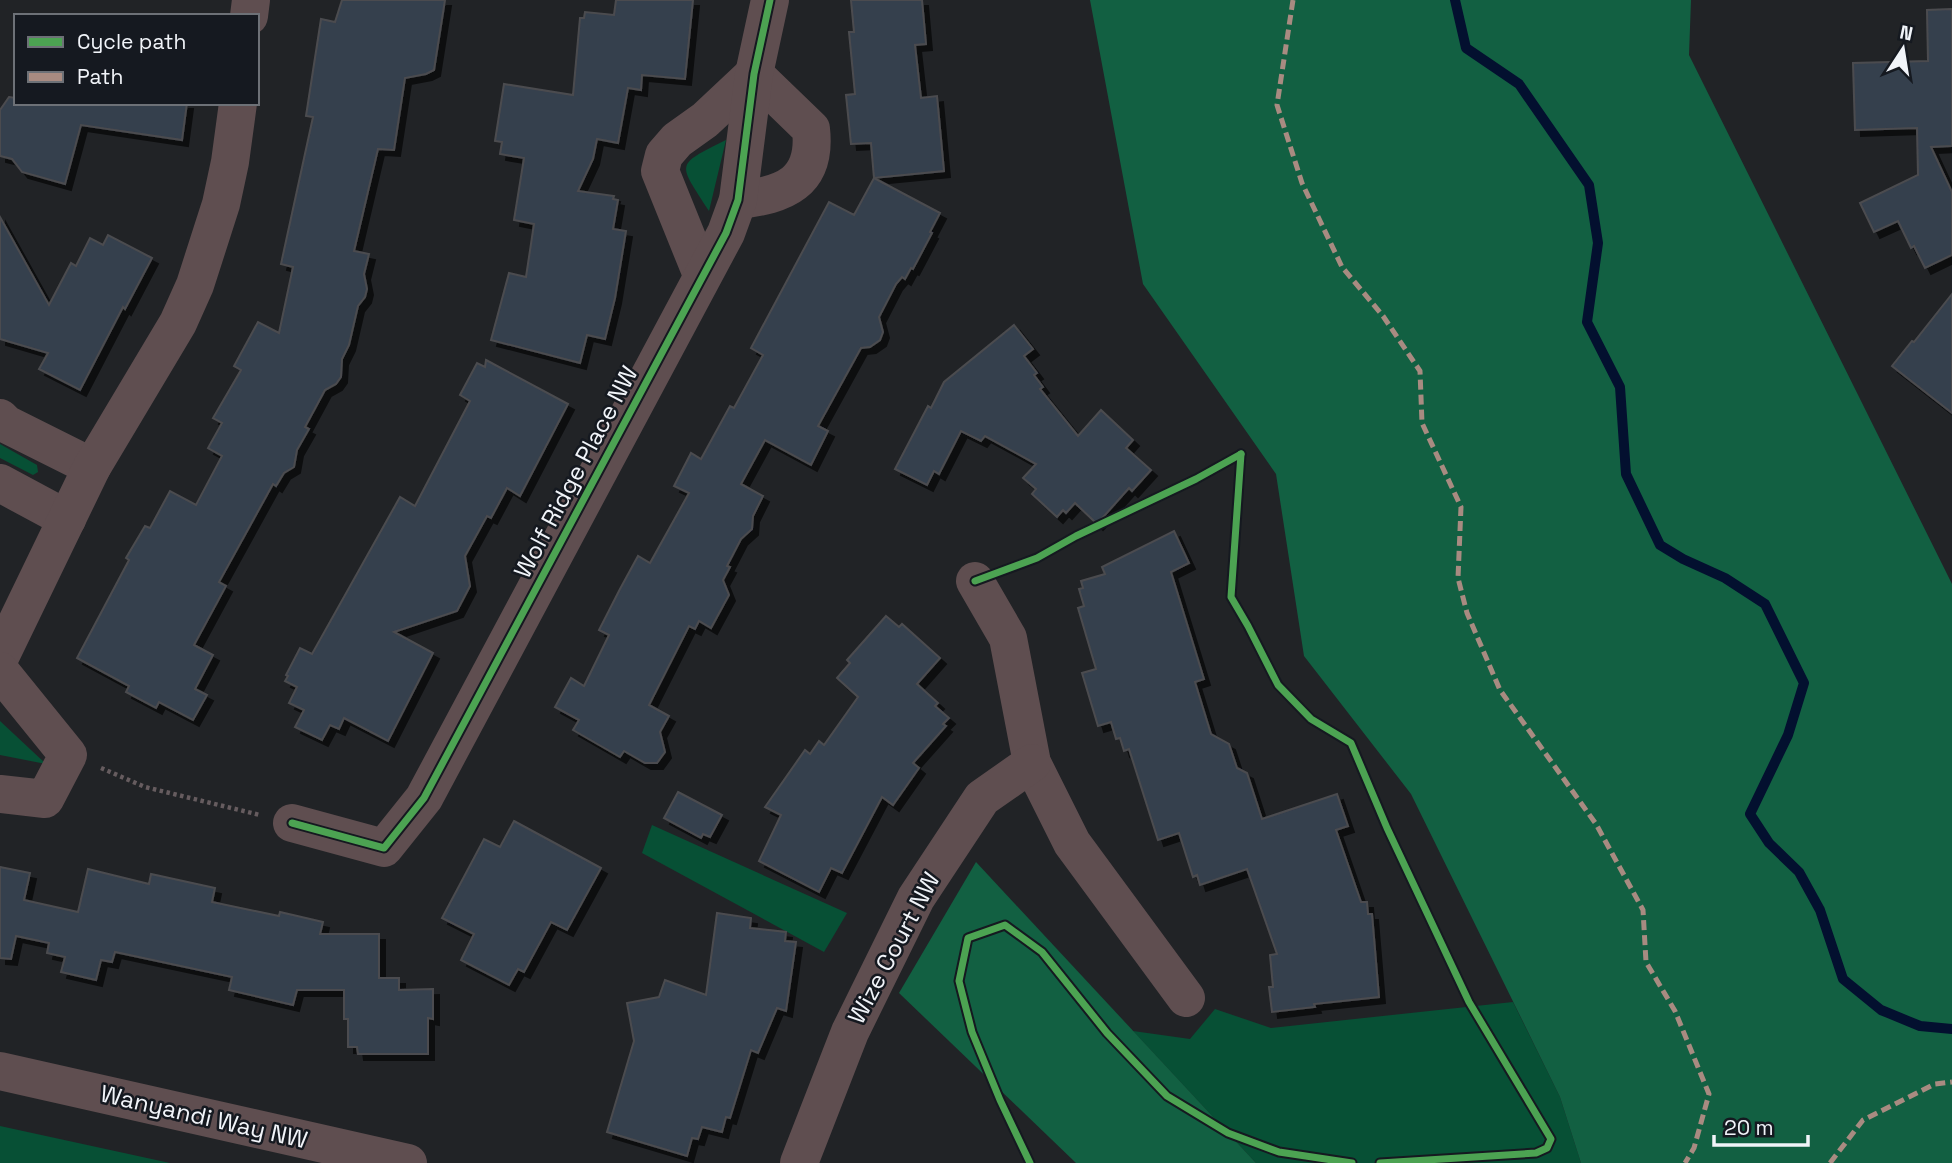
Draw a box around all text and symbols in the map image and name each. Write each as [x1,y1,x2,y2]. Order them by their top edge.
legend [14,14,259,105]
north arrow [1868,14,1938,84]
text: N [1898,19,1915,46]
text: Cycle path [77,28,186,55]
text: Path [77,63,123,90]
street label: Wolf Ridge Place NW [507,360,645,583]
street label: Wize Court NW [841,867,947,1029]
street label: Wanyandi Way NW [98,1078,311,1155]
scale bar [1714,1104,1808,1148]
text: 20 m [1724,1114,1774,1141]

